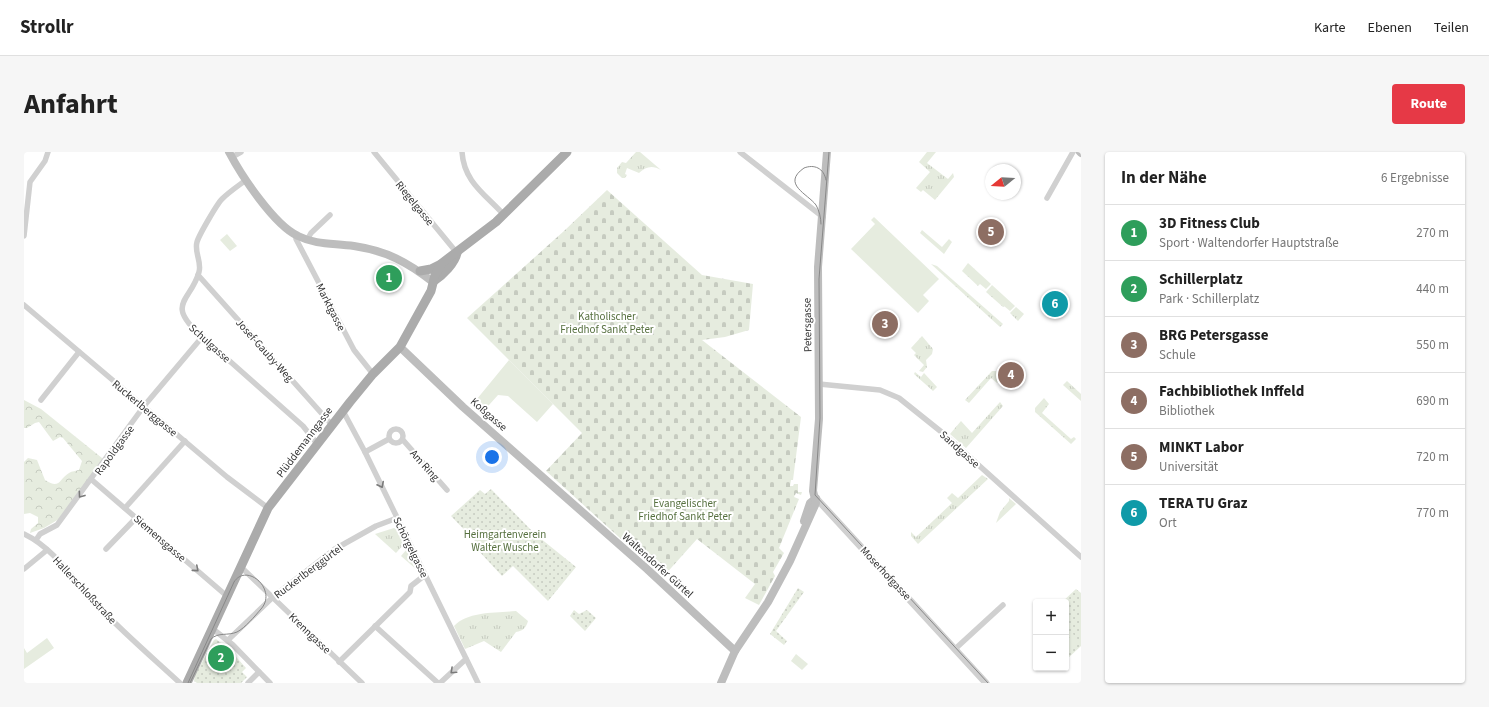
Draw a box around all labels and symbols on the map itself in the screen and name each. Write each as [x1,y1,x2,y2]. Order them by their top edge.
north arrow [985,164,1021,200]
street label: Riegelgasse [392,178,438,229]
pin: 5 [978,217,1004,247]
pin: 1 [376,263,402,293]
street label: Marktgasse [312,281,349,334]
pin: 6 [1042,289,1068,319]
street label: Petersgasse [800,297,815,352]
park label: Katholischer Friedhof Sankt Peter [560,309,654,337]
pin: 3 [872,309,898,339]
street label: Josef-Gauby-Weg [232,316,297,385]
street label: Schulgasse [186,321,234,366]
pin: 4 [998,360,1024,390]
street label: Ruckerlberggasse [109,377,181,440]
street label: Koßgasse [467,394,511,435]
street label: Plüddemanngasse [273,403,336,481]
street label: Rapoldgasse [91,422,138,478]
street label: Sandgasse [936,427,983,472]
street label: Am Ring [406,446,443,485]
your location [482,447,502,467]
one-way arrow [376,481,384,488]
one-way arrow [79,490,86,497]
park label: Evangelischer Friedhof Sankt Peter [638,496,732,524]
street label: Siemensgasse [130,511,189,566]
street label: Schörgelgasse [389,514,432,581]
park label: Heimgartenverein Walter Wusche [464,527,546,555]
street label: Waltendorfer Gürtel [619,529,697,601]
street label: Ruckerlberggürtel [271,540,346,602]
street label: Moserhofgasse [857,543,915,604]
street label: Hallerschloßstraße [49,553,120,628]
one-way arrow [191,565,198,572]
street label: Krenngasse [285,610,334,658]
pin: 2 [208,643,234,673]
one-way arrow [450,666,458,674]

